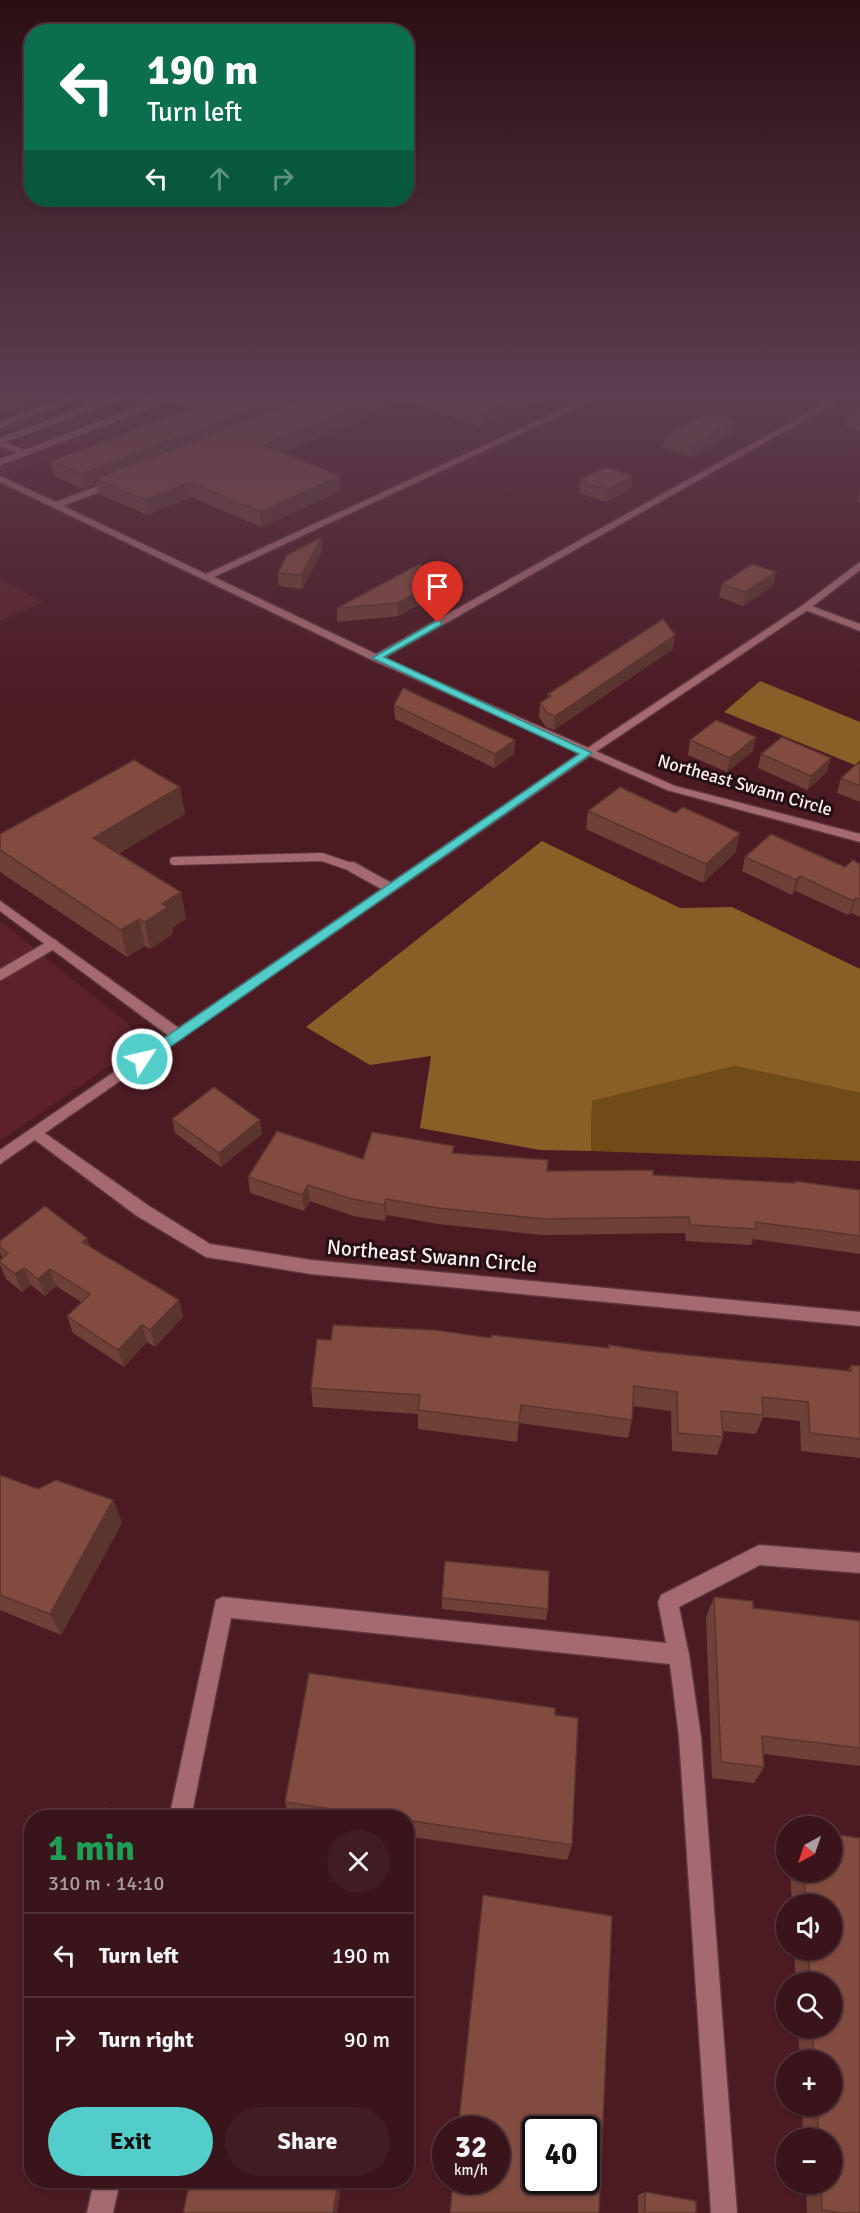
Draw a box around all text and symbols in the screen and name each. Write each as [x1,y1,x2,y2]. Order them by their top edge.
text: 190 m [147,45,258,96]
icon: left [48,48,126,126]
text: Turn left [147,96,242,129]
icon: left [140,162,173,195]
icon: ahead [203,162,236,195]
icon: right [266,162,299,195]
pin [412,561,463,623]
icon: arrive [421,570,454,603]
street label: Northeast Swann Circle [655,750,835,820]
position arrow [110,1027,174,1091]
street label: Northeast Swann Circle [326,1234,538,1278]
north arrow [776,1816,842,1882]
map controls [776,1816,842,2194]
text: 1 min [48,1826,135,1871]
button: close [327,1830,390,1893]
text: 310 m · 14:10 [48,1871,164,1896]
button: sound [776,1894,842,1960]
icon: left [48,1939,81,1972]
text: Turn left [99,1942,179,1969]
text: 190 m [332,1942,390,1969]
button: search [776,1972,842,2038]
icon: right [48,2023,81,2056]
text: Turn right [99,2026,194,2053]
text: 90 m [344,2026,390,2053]
button: + [776,2050,842,2116]
button: Exit [48,2107,213,2176]
button: Share [225,2107,390,2176]
speed limit sign: 40 [522,2116,600,2194]
button: − [776,2128,842,2194]
text: 32 [455,2129,487,2166]
text: km/h [454,2161,488,2179]

